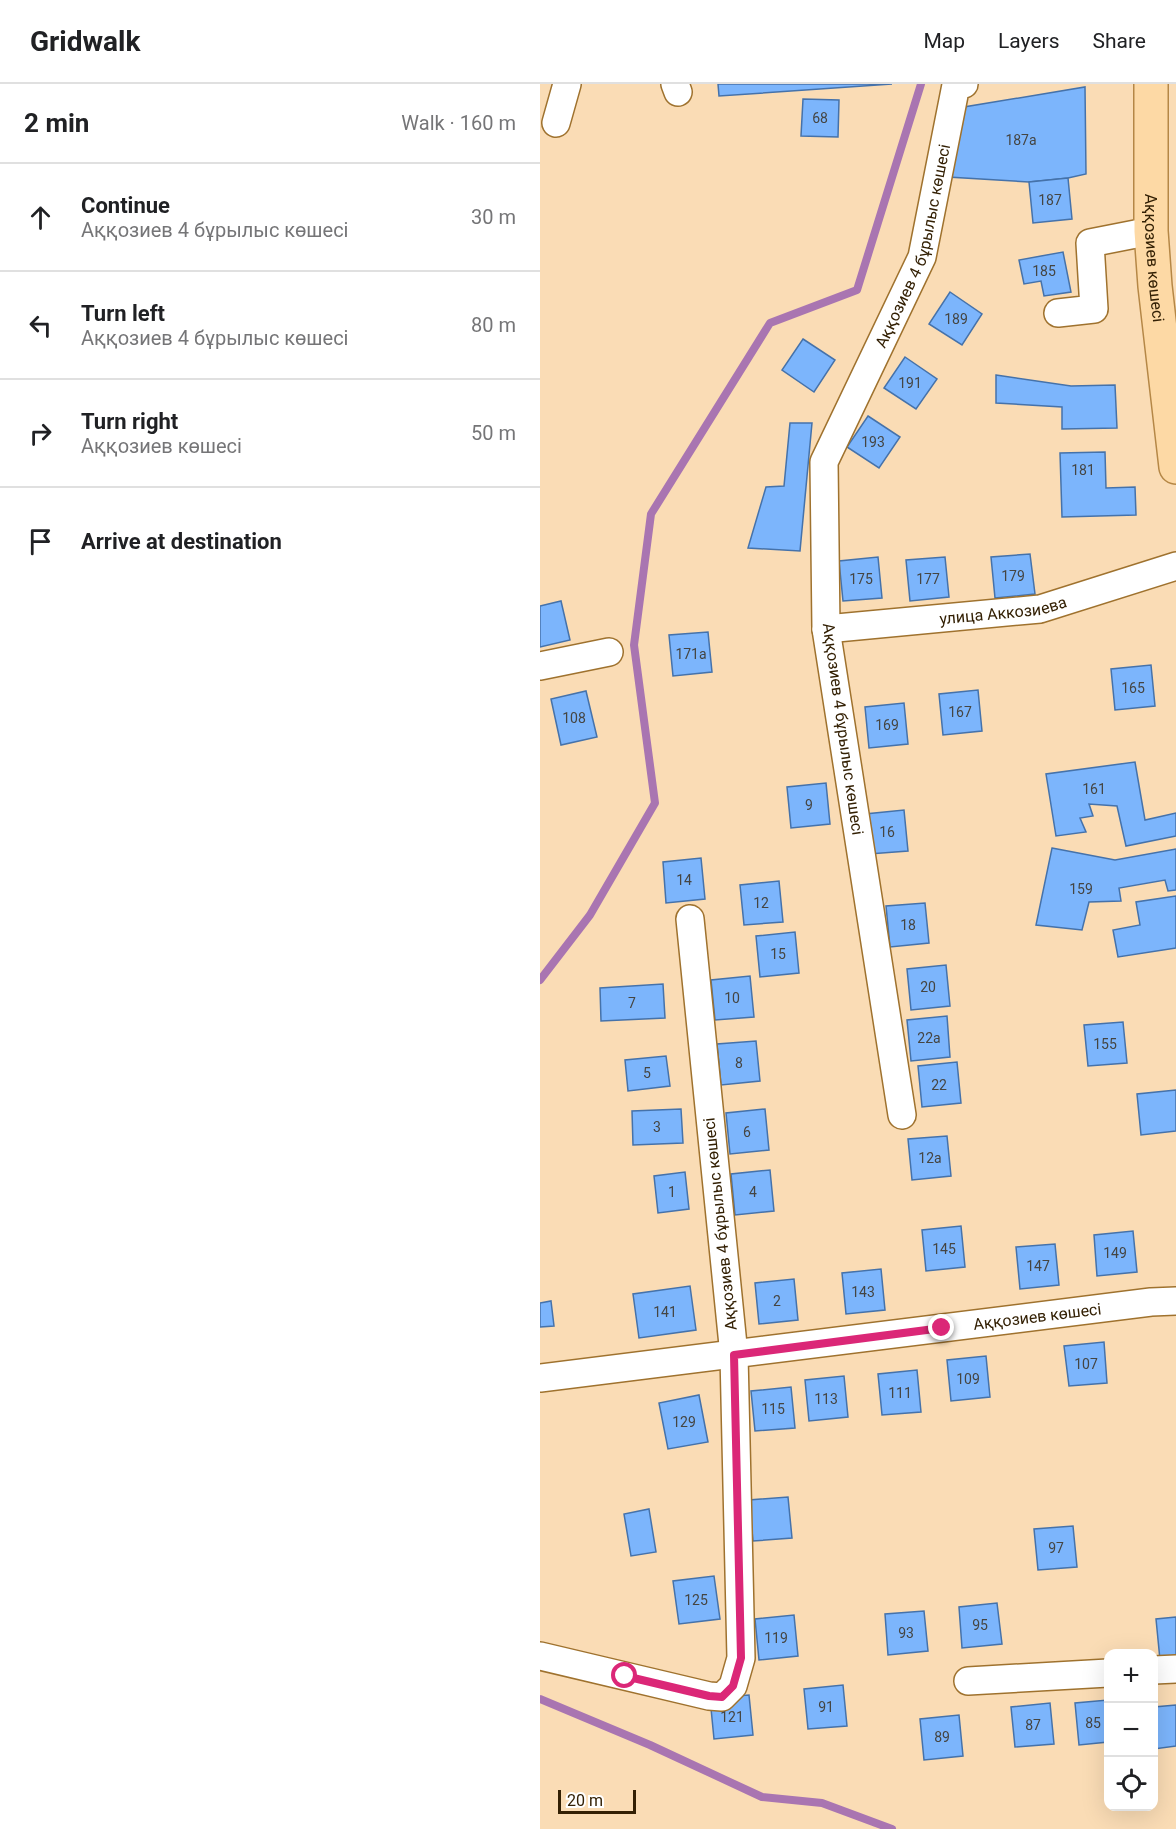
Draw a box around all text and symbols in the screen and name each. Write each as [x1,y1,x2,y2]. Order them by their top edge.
text: Gridwalk [30,25,140,58]
text: Map [923,29,965,53]
text: Layers [998,29,1059,53]
text: Share [1092,29,1146,53]
text: 2 min [24,108,89,138]
house number: 68 [812,110,828,126]
text: Walk · 160 m [401,111,516,135]
house number: 187а [1005,132,1037,148]
street label: Аққозиев 4 бұрылыс көшесі [871,142,954,351]
house number: 187 [1038,192,1062,208]
text: Continue [81,193,170,218]
street label: Аққозиев көшесі [1142,194,1169,323]
icon: ahead [24,201,57,234]
text: 30 m [471,205,516,229]
text: Аққозиев 4 бұрылыс көшесі [81,218,348,242]
house number: 185 [1032,263,1056,279]
text: Turn left [81,301,165,326]
icon: left [24,309,57,342]
house number: 189 [944,311,968,327]
text: 80 m [471,313,516,337]
text: Аққозиев 4 бұрылыс көшесі [81,326,348,350]
house number: 191 [898,375,922,391]
text: Turn right [81,409,178,434]
icon: right [24,417,57,450]
text: 50 m [471,421,516,445]
text: Аққозиев көшесі [81,434,242,458]
house number: 193 [861,434,885,450]
house number: 181 [1071,462,1095,478]
icon: arrive [24,525,57,558]
text: Arrive at destination [81,529,282,554]
house number: 179 [1001,568,1025,584]
house number: 175 [849,571,873,587]
house number: 177 [916,571,940,587]
street label: улица Аккозиева [938,592,1069,628]
street label: Аққозиев 4 бұрылыс көшесі [819,622,867,836]
house number: 171а [675,646,707,662]
house number: 165 [1121,680,1145,696]
house number: 167 [948,704,972,720]
house number: 108 [562,710,586,726]
house number: 169 [875,717,899,733]
house number: 161 [1082,781,1106,797]
house number: 9 [805,797,813,813]
house number: 16 [879,824,895,840]
house number: 14 [676,872,692,888]
house number: 159 [1069,881,1093,897]
house number: 12 [753,895,769,911]
house number: 18 [900,917,916,933]
house number: 15 [770,946,786,962]
house number: 20 [920,979,936,995]
house number: 10 [724,990,740,1006]
house number: 7 [628,995,636,1011]
house number: 22а [917,1030,941,1046]
house number: 155 [1093,1036,1117,1052]
house number: 8 [735,1055,743,1071]
house number: 5 [643,1065,651,1081]
house number: 22 [931,1077,947,1093]
street label: Аққозиев 4 бұрылыс көшесі [699,1117,741,1331]
house number: 3 [653,1119,661,1135]
house number: 6 [743,1124,751,1140]
house number: 12а [918,1150,942,1166]
house number: 1 [668,1184,676,1200]
house number: 4 [749,1184,757,1200]
house number: 145 [932,1241,956,1257]
house number: 149 [1103,1245,1127,1261]
house number: 147 [1026,1258,1050,1274]
house number: 143 [851,1284,875,1300]
house number: 2 [773,1293,781,1309]
street label: Аққозиев көшесі [972,1299,1102,1334]
house number: 141 [653,1304,677,1320]
route end [928,1314,954,1340]
house number: 107 [1074,1356,1098,1372]
house number: 109 [956,1371,980,1387]
house number: 111 [888,1385,912,1401]
house number: 113 [814,1391,838,1407]
house number: 115 [761,1401,785,1417]
house number: 129 [672,1414,696,1430]
house number: 97 [1048,1540,1064,1556]
house number: 125 [684,1592,708,1608]
house number: 95 [972,1617,988,1633]
house number: 93 [898,1625,914,1641]
house number: 119 [764,1630,788,1646]
map controls [1104,1649,1158,1811]
button: + [1104,1649,1158,1703]
route start [611,1662,637,1688]
house number: 91 [818,1699,834,1715]
button: − [1104,1703,1158,1757]
house number: 121 [720,1709,744,1725]
house number: 85 [1085,1715,1101,1731]
house number: 87 [1025,1717,1041,1733]
house number: 89 [934,1729,950,1745]
button: locate [1104,1757,1158,1811]
scale bar [558,1787,636,1814]
text: 20 m [567,1791,603,1810]

